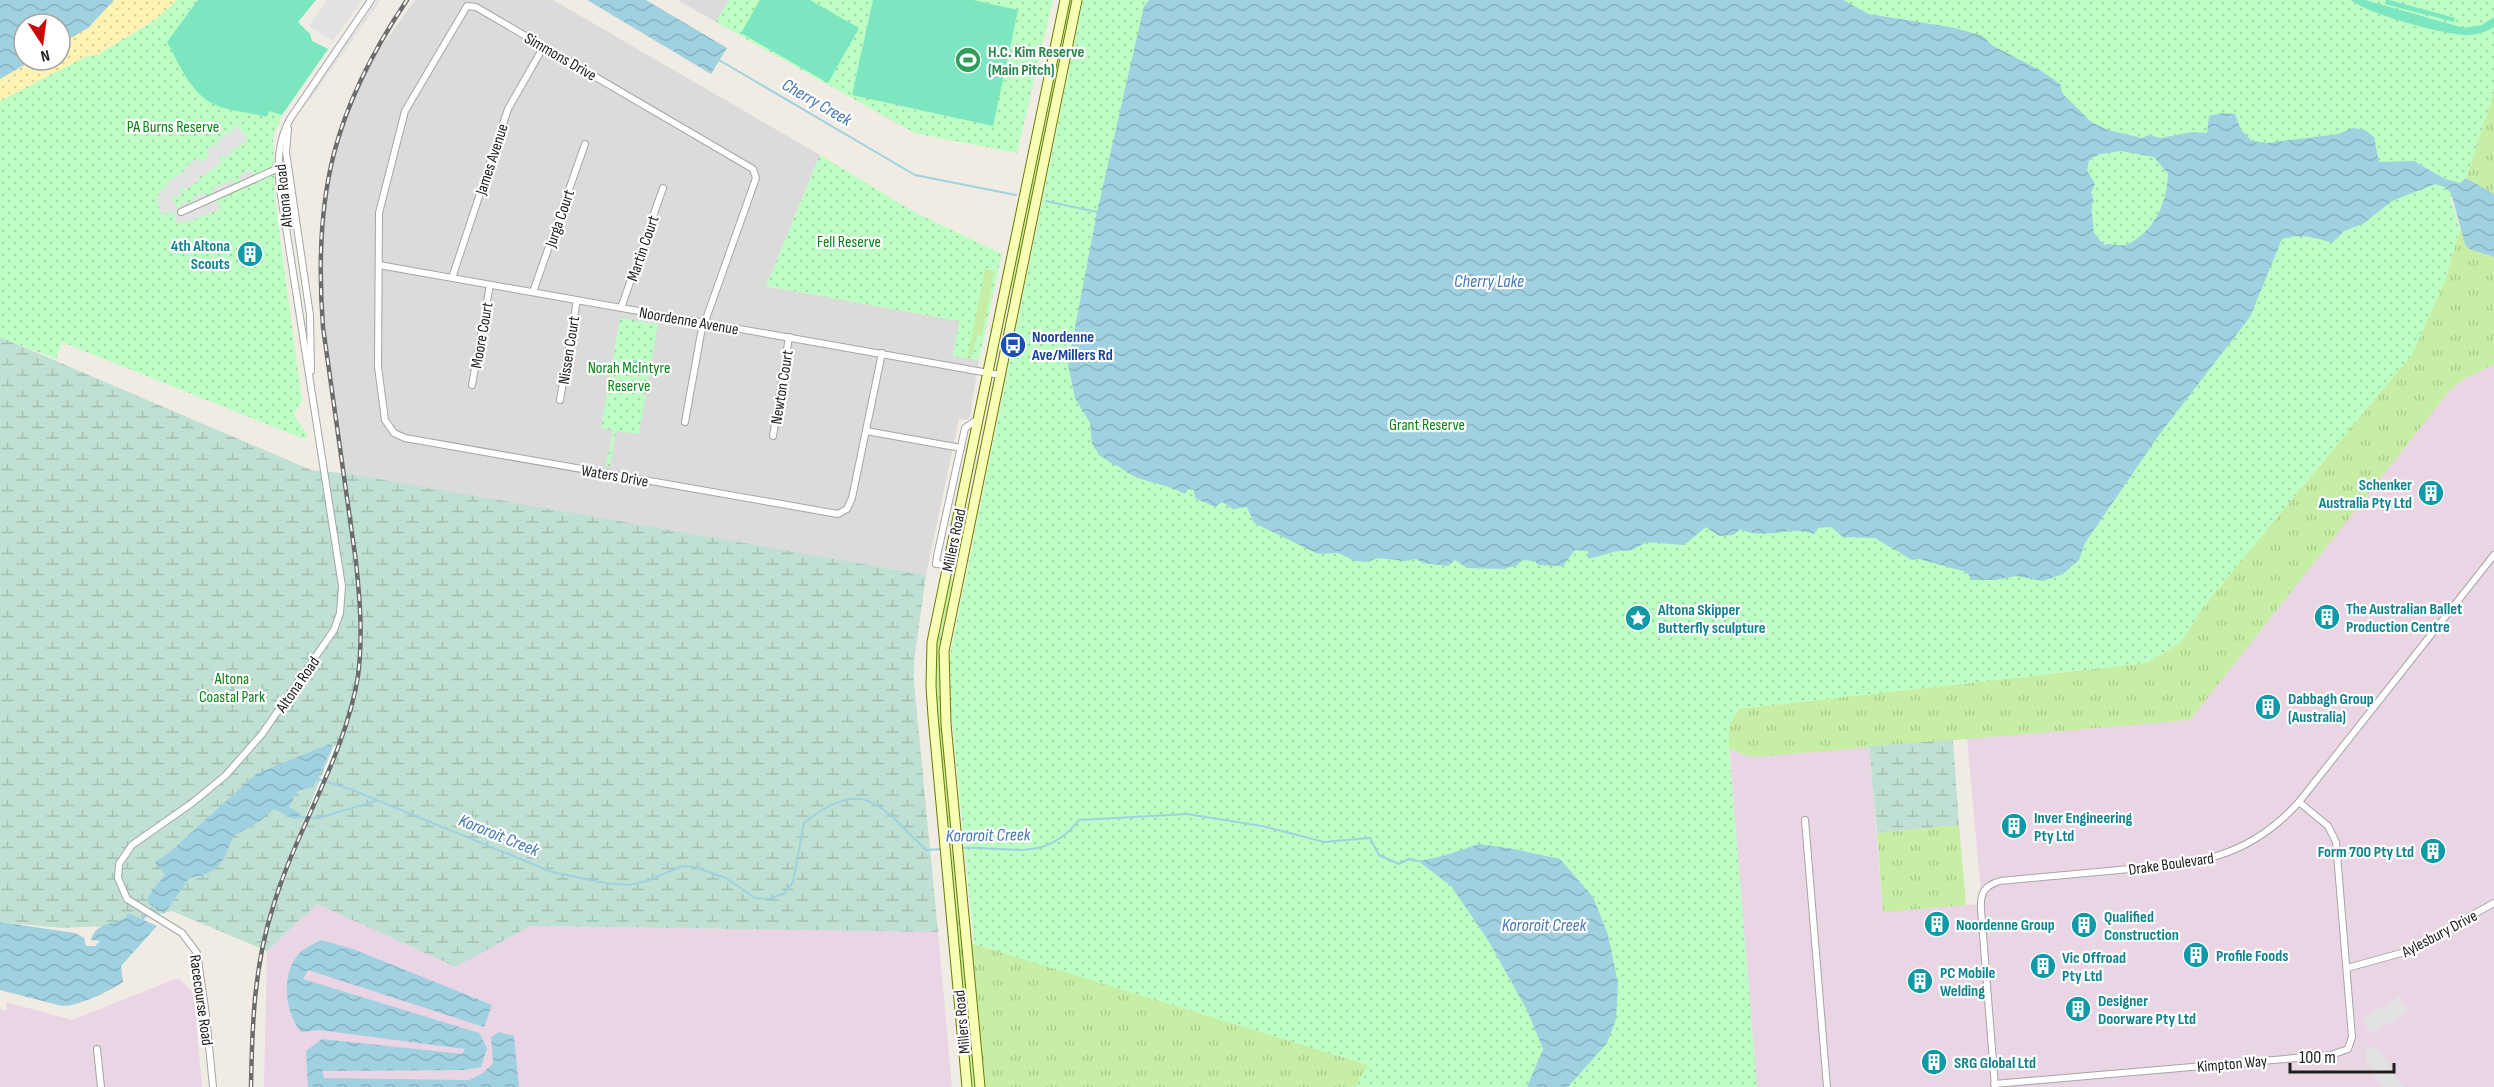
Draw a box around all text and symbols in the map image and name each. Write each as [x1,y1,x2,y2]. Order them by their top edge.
north arrow [12,12,72,72]
street label: Simmons Drive [521,29,600,86]
place label: H.C. Kim Reserve (Main Pitch) [988,43,1085,80]
text: N [39,45,51,65]
sports icon: H.C. Kim Reserve (Main Pitch) [953,45,983,75]
water label: Cherry Creek [778,74,856,131]
park label: PA Burns Reserve [127,118,219,137]
street label: James Avenue [472,122,513,198]
street label: Altona Road [272,163,297,229]
street label: Jurga Court [541,187,579,251]
street label: Martin Court [623,213,664,284]
park label: Fell Reserve [817,233,881,252]
place label: 4th Altona Scouts [171,237,230,274]
building icon: 4th Altona Scouts [235,239,265,269]
water label: Cherry Lake [1454,271,1524,292]
street label: Moore Court [467,301,498,370]
street label: Noordenne Avenue [638,303,740,340]
street label: Nissen Court [555,315,584,386]
place label: Noordenne Ave/Millers Rd [1031,328,1113,365]
bus stop icon: Noordenne Ave/Millers Rd [998,330,1028,360]
street label: Newton Court [767,349,798,426]
park label: Norah McIntyre Reserve [588,359,670,396]
park label: Grant Reserve [1389,416,1465,435]
street label: Waters Drive [580,461,650,492]
place label: Schenker Australia Pty Ltd [2318,476,2412,513]
building icon: Schenker Australia Pty Ltd [2416,478,2446,508]
street label: Millers Road [939,507,970,574]
place label: The Australian Ballet Production Centre [2346,600,2462,637]
place label: Altona Skipper Butterfly sculpture [1657,601,1766,638]
building icon: The Australian Ballet Production Centre [2312,602,2342,632]
place icon: Altona Skipper Butterfly sculpture [1623,603,1653,633]
street label: Altona Road [272,653,324,717]
park label: Altona Coastal Park [199,670,265,707]
place label: Dabbagh Group (Australia) [2288,690,2374,727]
building icon: Dabbagh Group (Australia) [2253,692,2283,722]
place label: Inver Engineering Pty Ltd [2034,809,2133,846]
water label: Kororoit Creek [456,810,543,862]
building icon: Inver Engineering Pty Ltd [1999,811,2029,841]
water label: Kororoit Creek [945,824,1032,847]
building icon: Form 700 Pty Ltd [2418,836,2448,866]
place label: Form 700 Pty Ltd [2318,843,2414,862]
street label: Drake Boulevard [2127,849,2215,880]
street label: Aylesbury Drive [2398,907,2481,963]
place label: Qualified Construction [2104,908,2179,945]
building icon: Noordenne Group [1922,909,1952,939]
building icon: Qualified Construction [2069,910,2099,940]
water label: Kororoit Creek [1502,915,1588,936]
place label: Noordenne Group [1956,916,2055,935]
building icon: Profile Foods [2181,940,2211,970]
place label: Profile Foods [2216,947,2288,966]
place label: Vic Offroad Pty Ltd [2062,949,2126,986]
building icon: Vic Offroad Pty Ltd [2028,951,2058,981]
street label: Racecourse Road [185,954,216,1047]
place label: PC Mobile Welding [1940,964,1995,1001]
building icon: PC Mobile Welding [1905,966,1935,996]
street label: Millers Road [950,989,975,1055]
place label: Designer Doorware Pty Ltd [2098,992,2196,1029]
building icon: Designer Doorware Pty Ltd [2063,994,2093,1024]
scale bar [2290,1036,2394,1074]
building icon: SRG Global Ltd [1919,1047,1949,1077]
text: 100 m [2299,1047,2336,1068]
street label: Kimpton Way [2196,1052,2268,1077]
place label: SRG Global Ltd [1954,1054,2036,1073]

